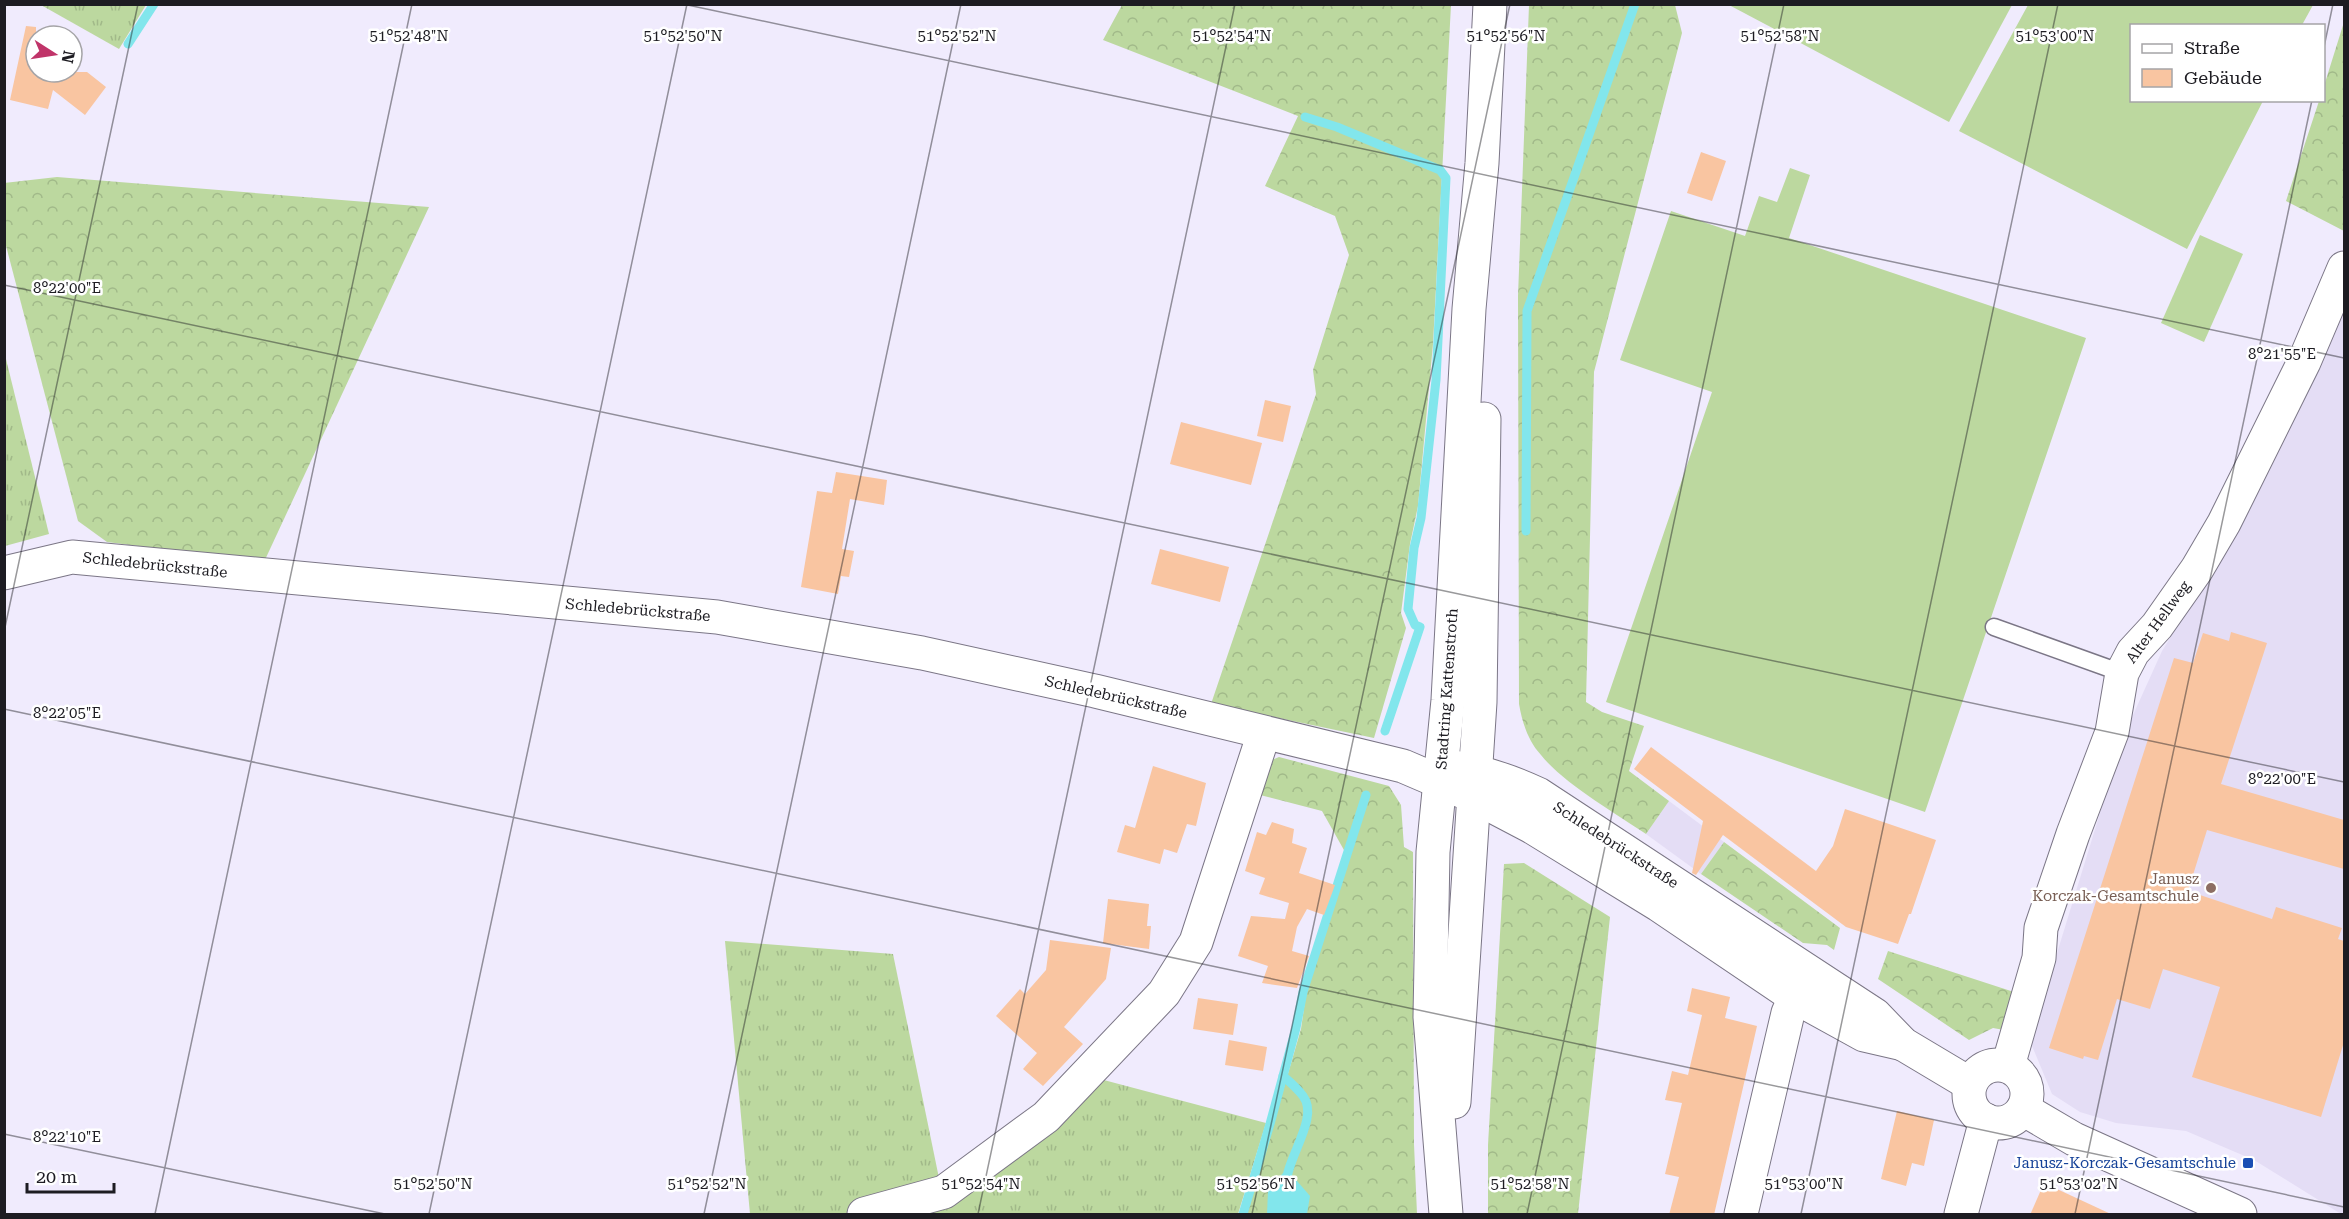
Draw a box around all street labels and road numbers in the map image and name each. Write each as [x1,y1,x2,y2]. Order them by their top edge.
street label: Schledebrückstraße [82,548,228,582]
street label: Alter Hellweg [2122,577,2194,667]
street label: Schledebrückstraße [565,595,711,625]
street label: Stadtring Kattenstroth [1432,607,1462,770]
street label: Schledebrückstraße [1043,672,1189,722]
street label: Schledebrückstraße [1550,798,1682,892]

